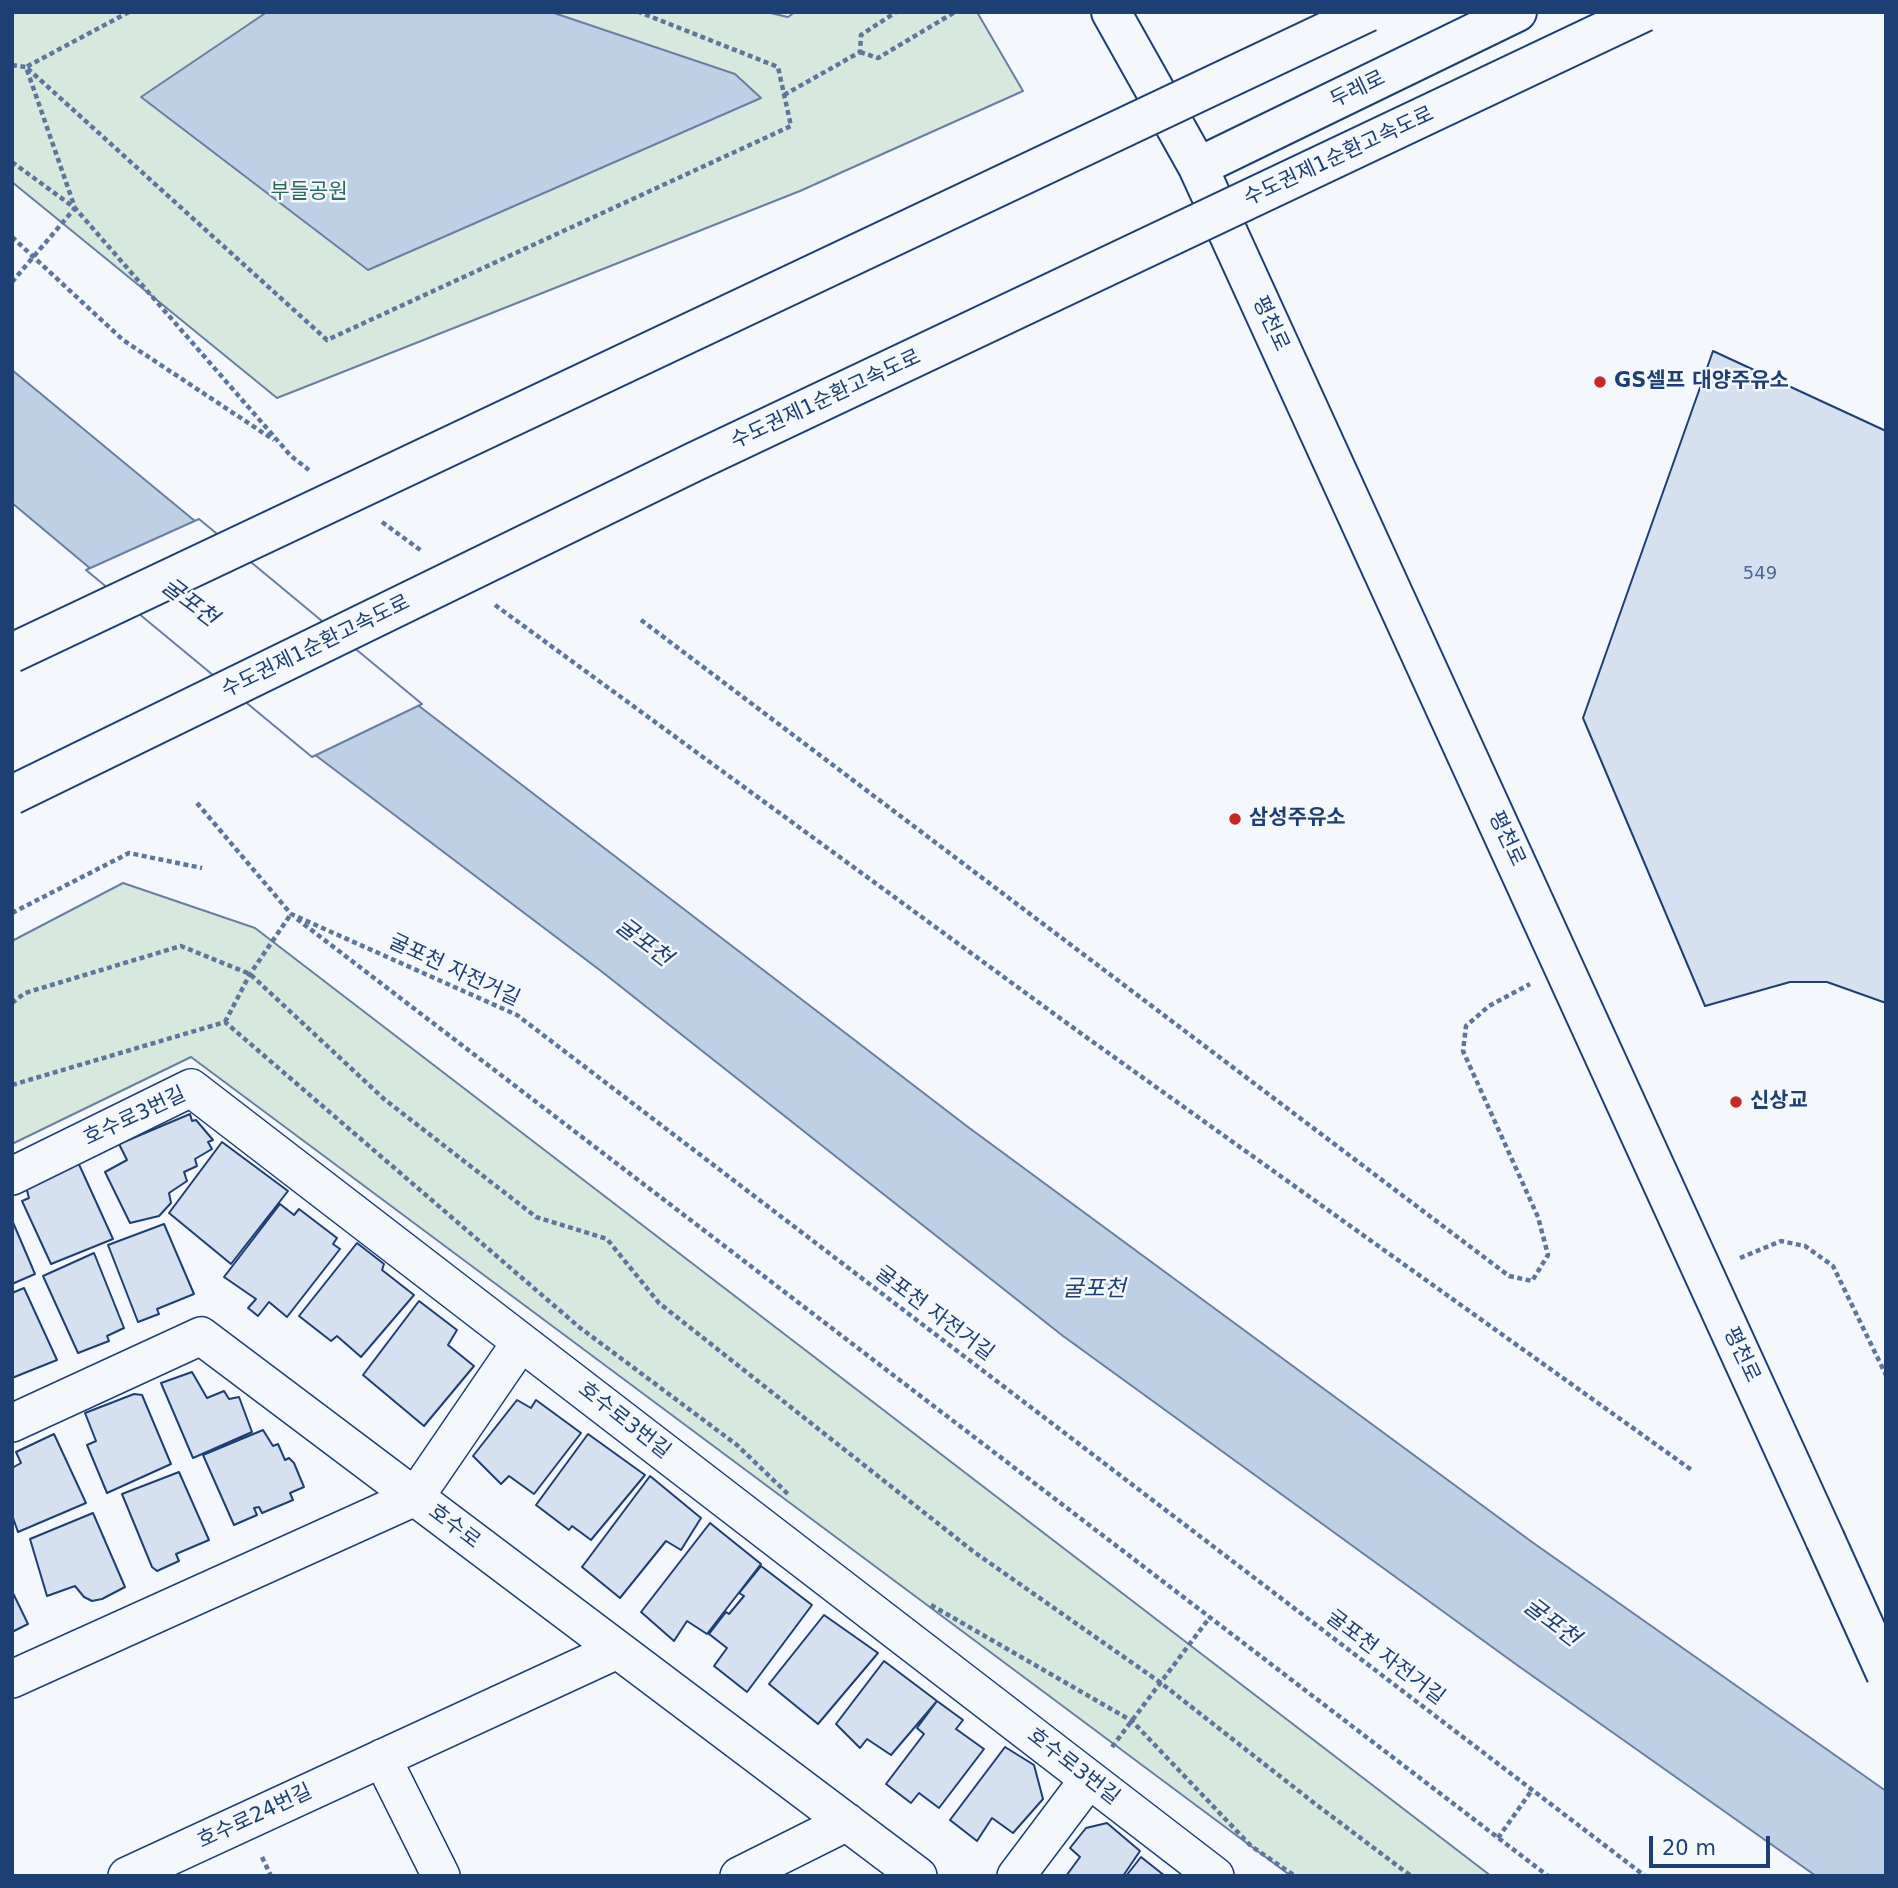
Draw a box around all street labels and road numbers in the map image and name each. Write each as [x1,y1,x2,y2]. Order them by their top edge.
street label: 두레로 [1326,66,1390,114]
street label: 수도권제1순환고속도로 [1240,102,1438,212]
street label: 평천로 [1246,292,1294,356]
street label: 수도권제1순환고속도로 [727,345,925,455]
street label: 수도권제1순환고속도로 [218,590,414,704]
street label: 평천로 [1482,807,1530,871]
street label: 굴포천 자전거길 [384,930,524,1012]
street label: 호수로3번길 [80,1082,190,1152]
street label: 굴포천 자전거길 [870,1261,998,1367]
street label: 평천로 [1717,1323,1765,1387]
street label: 호수로3번길 [573,1377,675,1465]
street label: 호수로 [423,1499,485,1555]
street label: 굴포천 자전거길 [1321,1605,1449,1711]
street label: 호수로3번길 [1022,1723,1124,1811]
street label: 호수로24번길 [194,1780,316,1854]

